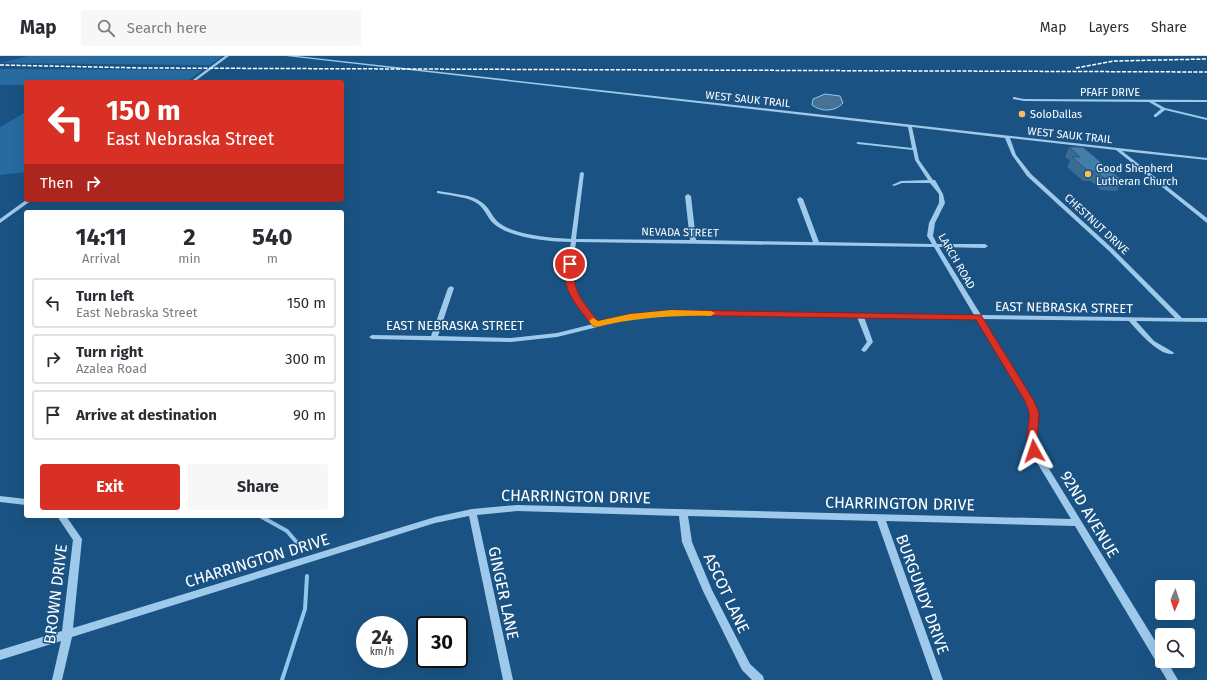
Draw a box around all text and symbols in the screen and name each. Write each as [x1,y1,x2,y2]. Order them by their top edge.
search box [81,10,361,46]
text: Map [20,16,57,39]
icon: search [95,17,117,39]
text: Search here [127,19,207,37]
text: Map [1040,19,1066,36]
text: Layers [1088,19,1129,36]
text: Share [1151,19,1187,36]
street label: PFAFF DRIVE [1080,86,1140,99]
street label: WEST SAUK TRAIL [705,89,792,110]
text: 150 m [106,94,181,127]
icon: left [40,96,92,148]
place label: SoloDallas [1030,108,1082,121]
marker: SoloDallas [1017,109,1027,119]
street label: WEST SAUK TRAIL [1027,125,1114,146]
text: East Nebraska Street [106,128,274,150]
place label: Good Shepherd Lutheran Church [1096,162,1178,188]
marker: Good Shepherd Lutheran Church [1083,169,1093,179]
icon: right [82,172,104,194]
text: Then [40,174,74,192]
street label: CHESTNUT DRIVE [1062,191,1132,258]
text: 14:11 [75,223,127,251]
text: 2 [183,223,196,251]
text: 540 [252,223,293,251]
street label: NEVADA STREET [641,225,719,240]
street label: LARCH ROAD [935,231,978,291]
pin [553,247,587,281]
text: Arrival [82,251,120,266]
text: min [178,251,201,266]
text: m [267,251,278,266]
icon: arrive [559,253,581,275]
text: Turn left [76,287,134,305]
icon: left [42,292,64,314]
text: 150 m [287,294,326,312]
street label: EAST NEBRASKA STREET [995,299,1133,316]
text: East Nebraska Street [76,305,197,320]
street label: EAST NEBRASKA STREET [386,318,524,333]
text: Turn right [76,343,143,361]
icon: right [42,348,64,370]
text: 300 m [285,350,326,368]
text: Azalea Road [76,361,147,376]
icon: arrive [42,404,64,426]
text: Arrive at destination [76,406,217,424]
text: 90 m [293,406,326,424]
position arrow [1013,430,1055,472]
button: Exit [40,464,180,510]
button: Share [188,464,328,510]
street label: 92ND AVENUE [1056,467,1123,561]
street label: CHARRINGTON DRIVE [501,486,651,507]
street label: CHARRINGTON DRIVE [825,493,975,514]
street label: CHARRINGTON DRIVE [183,529,332,591]
street label: BURGUNDY DRIVE [892,531,953,657]
street label: BROWN DRIVE [40,543,71,645]
street label: GINGER LANE [484,545,523,642]
street label: ASCOT LANE [700,550,753,636]
north arrow [1155,580,1195,620]
map controls [1155,580,1195,668]
speed limit sign: 30 [416,616,468,668]
text: 24 [371,625,393,649]
button: search [1155,628,1195,668]
text: km/h [370,646,394,658]

